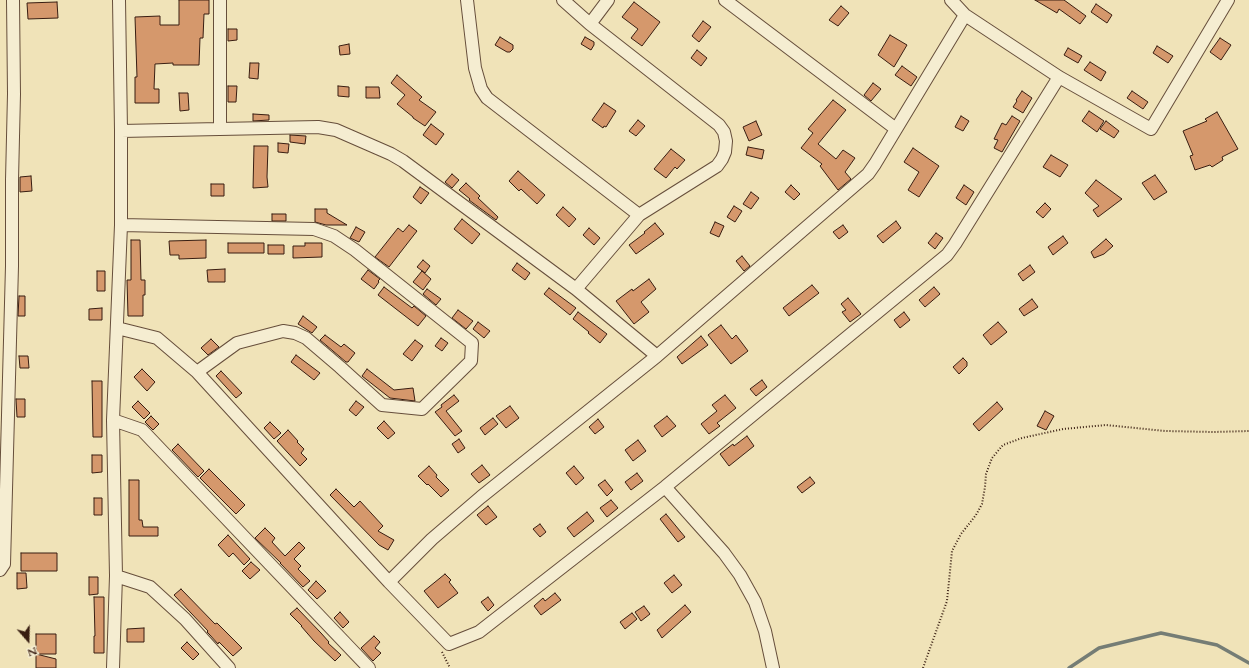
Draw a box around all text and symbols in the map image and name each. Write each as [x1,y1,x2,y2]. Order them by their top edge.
north arrow [8,620,48,660]
text: N [25,643,39,660]

